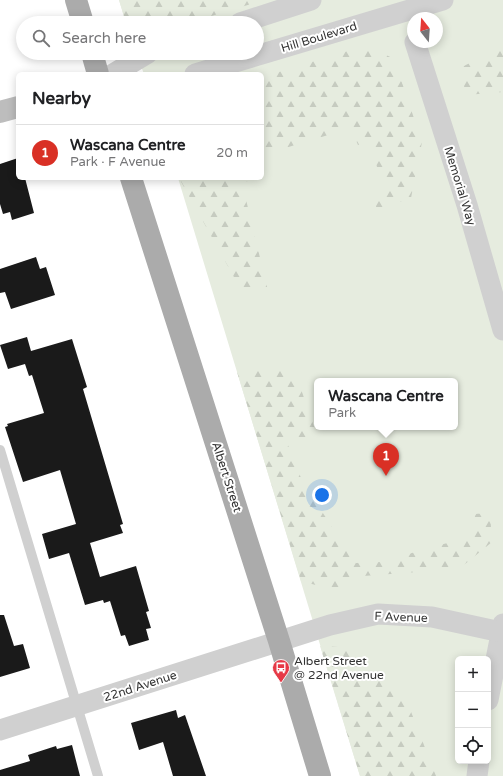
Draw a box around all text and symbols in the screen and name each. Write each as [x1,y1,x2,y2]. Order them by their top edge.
north arrow [407,12,443,48]
search box [16,16,264,60]
street label: Hill Boulevard [279,19,359,55]
icon: search [30,27,52,49]
text: Search here [62,29,146,47]
text: Nearby [32,88,91,109]
text: Wascana Centre [70,136,185,154]
text: 1 [41,145,49,161]
text: 20 m [216,145,248,161]
street label: Memorial Way [441,145,479,228]
text: Park · F Avenue [70,154,166,170]
popup [314,378,458,430]
text: Wascana Centre [328,387,444,405]
text: Park [328,405,356,421]
street label: Albert Street [209,440,245,514]
pin: 1 [373,443,399,476]
your location [312,485,332,505]
street label: F Avenue [374,609,428,625]
place label: Albert Street @ 22nd Avenue [294,654,384,682]
map controls [455,656,491,764]
button: + [455,656,491,692]
bus stop icon: Albert Street @ 22nd Avenue [271,658,291,683]
street label: 22nd Avenue [102,668,179,704]
button: − [455,692,491,728]
button: locate [455,728,491,764]

